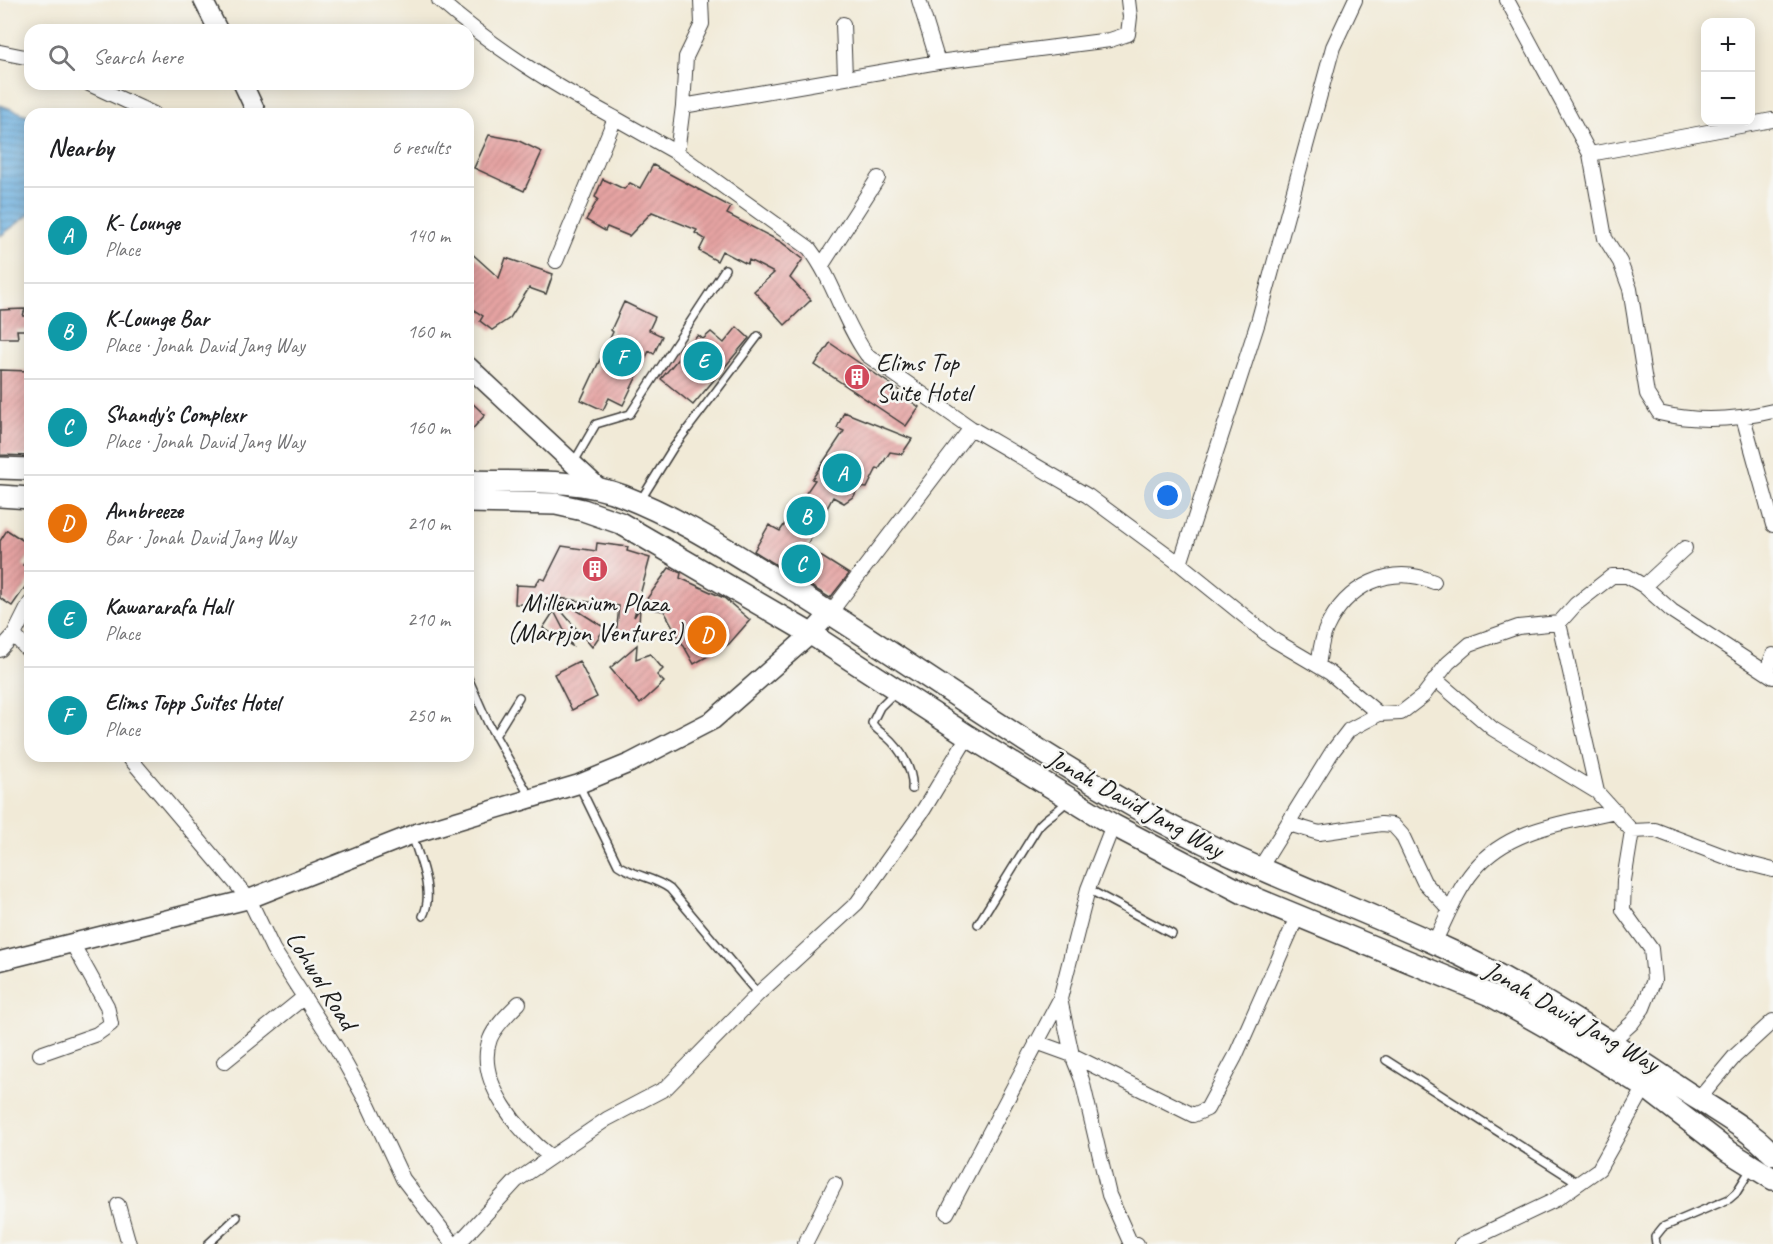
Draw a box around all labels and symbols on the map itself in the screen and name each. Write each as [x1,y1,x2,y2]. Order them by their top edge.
pin: F [602,334,642,380]
pin: E [684,338,722,384]
place label: Elims Top Suite Hotel [876,346,976,409]
building icon: Elims Top Suite Hotel [842,362,872,392]
pin: A [822,450,862,496]
your location [1153,481,1182,510]
pin: B [786,494,826,538]
pin: C [782,542,820,586]
building icon: Millennium Plaza (Marpjon Ventures) [580,554,610,584]
place label: Millennium Plaza (Marpjon Ventures) [507,586,684,649]
pin: D [688,612,726,658]
street label: Jonah David Jang Way [1040,740,1232,867]
street label: Lohwol Road [278,925,367,1039]
street label: Jonah David Jang Way [1477,952,1667,1081]

